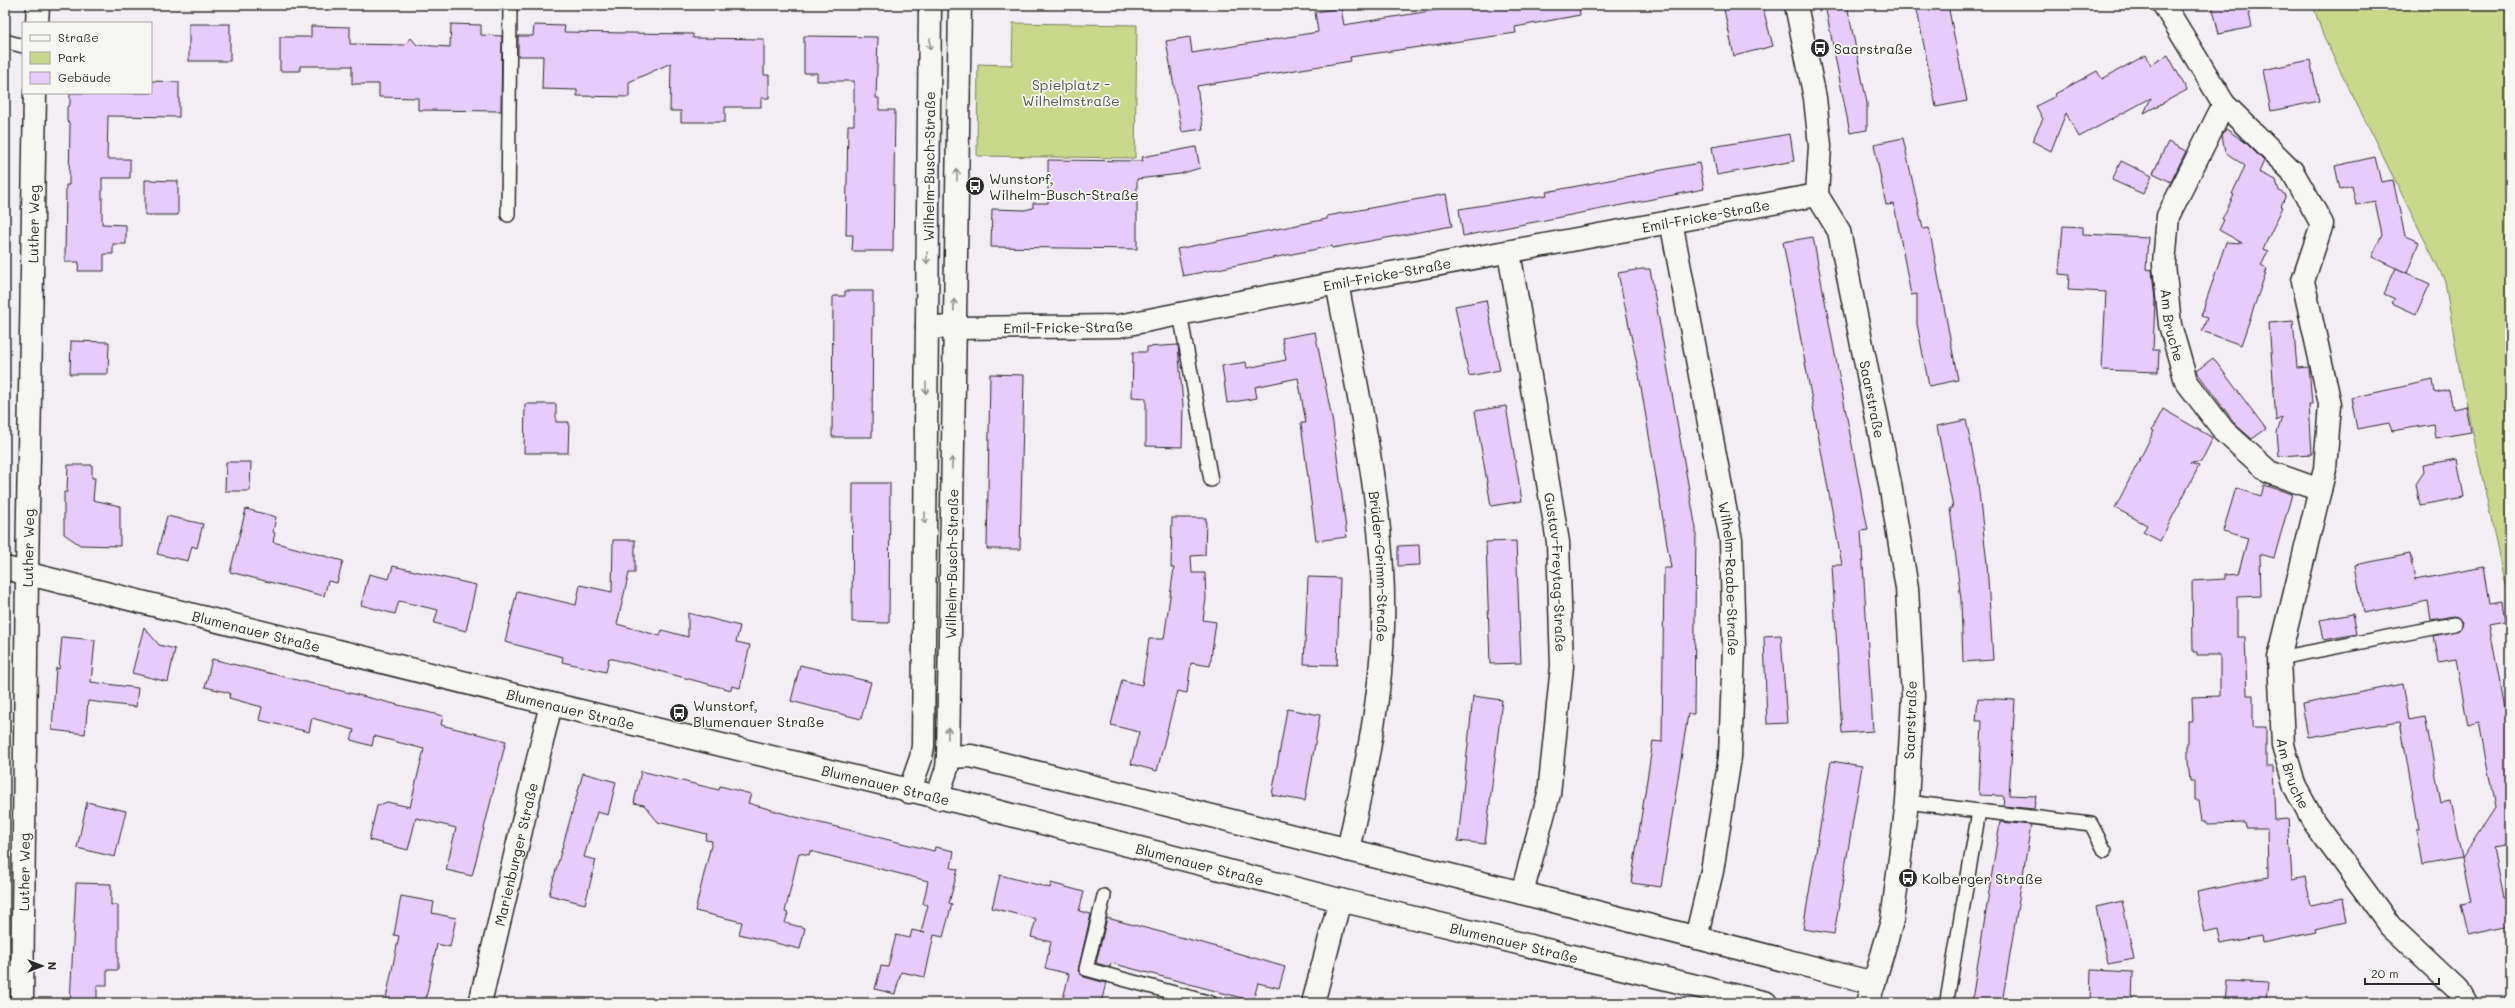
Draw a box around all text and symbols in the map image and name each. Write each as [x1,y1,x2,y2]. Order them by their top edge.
legend [22,22,152,94]
text: Straße [58,29,99,45]
one-way arrow [926,37,934,50]
bus stop icon: Saarstraße [1809,37,1831,59]
place label: Saarstraße [1834,39,1913,58]
text: Park [58,49,85,65]
text: Gebäude [58,69,111,85]
park label: Spielplatz - Wilhelmstraße [1022,75,1120,110]
street label: Wilhelm-Busch-Straße [918,91,939,241]
one-way arrow [953,169,961,182]
place label: Wunstorf, Wilhelm-Busch-Straße [989,169,1139,204]
bus stop icon: Wunstorf, Wilhelm-Busch-Straße [964,175,986,197]
street label: Luther Weg [23,185,43,263]
street label: Emil-Fricke-Straße [1640,194,1771,236]
one-way arrow [924,251,931,264]
street label: Emil-Fricke-Straße [1321,253,1452,295]
street label: Am Bruche [2157,288,2189,363]
one-way arrow [951,299,958,312]
street label: Emil-Fricke-Straße [1003,314,1134,337]
street label: Saarstraße [1856,359,1890,440]
one-way arrow [922,381,930,394]
one-way arrow [948,457,956,470]
street label: Wilhelm-Busch-Straße [940,489,962,639]
street label: Brüder-Grimm-Straße [1365,490,1393,642]
street label: Gustav-Freytag-Straße [1540,491,1571,652]
street label: Wilhelm-Raabe-Straße [1714,500,1744,656]
street label: Luther Weg [18,509,38,587]
one-way arrow [921,511,929,524]
street label: Blumenauer Straße [190,605,322,656]
street label: Saarstraße [1899,680,1921,760]
street label: Blumenauer Straße [505,684,637,733]
place label: Wunstorf, Blumenauer Straße [693,696,824,731]
bus stop icon: Wunstorf, Blumenauer Straße [668,702,690,724]
one-way arrow [944,727,952,740]
street label: Am Bruche [2273,738,2314,812]
street label: Blumenauer Straße [820,760,952,809]
street label: Marienburger Straße [489,780,542,928]
street label: Luther Weg [14,833,33,911]
street label: Blumenauer Straße [1134,838,1266,889]
bus stop icon: Kolberger Straße [1897,867,1919,889]
place label: Kolberger Straße [1922,869,2043,888]
street label: Blumenauer Straße [1448,917,1580,967]
north arrow [22,946,62,986]
scale bar [2365,960,2439,986]
text: N [45,962,60,970]
text: 20 m [2371,965,2399,981]

